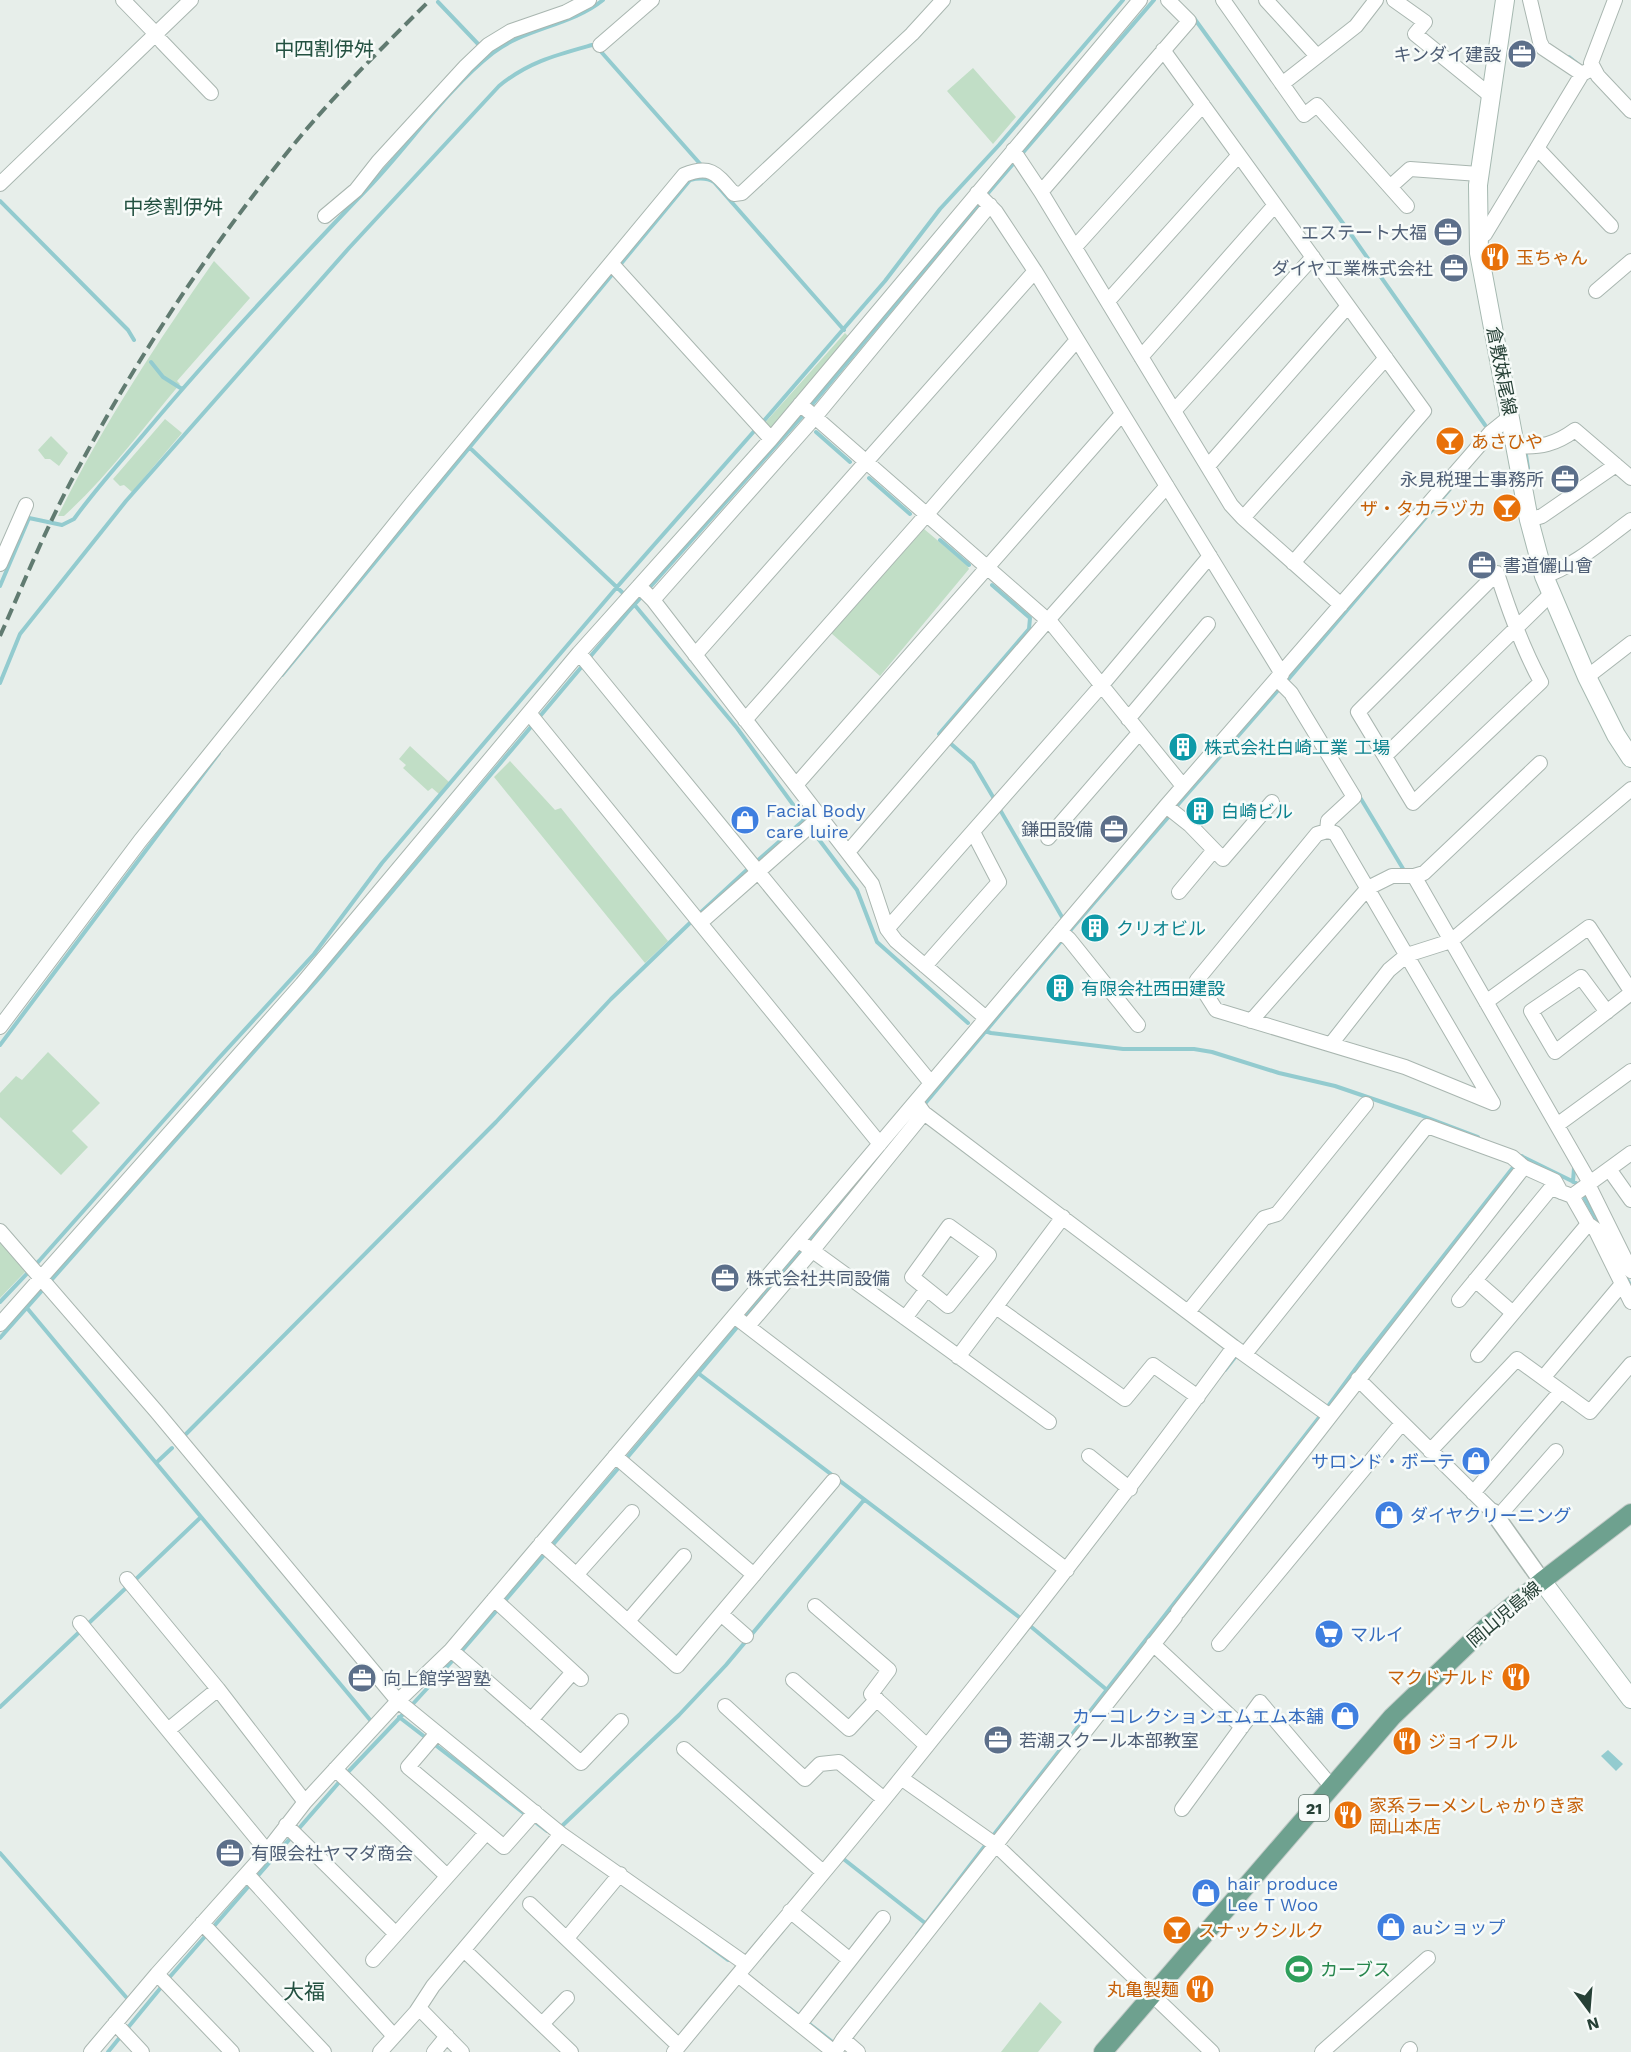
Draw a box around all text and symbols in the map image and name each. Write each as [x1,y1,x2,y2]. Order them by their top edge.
district label: 中四割伊舛 [274,37,374,61]
office icon: キンダイ建設 [1506,38,1538,70]
place label: キンダイ建設 [1394,44,1501,65]
district label: 中参割伊舛 [123,195,223,219]
office icon: エステート大福 [1432,216,1464,248]
place label: エステート大福 [1301,222,1427,243]
restaurant icon: 玉ちゃん [1479,241,1511,273]
place label: 玉ちゃん [1516,247,1588,268]
office icon: ダイヤ工業株式会社 [1438,252,1470,284]
place label: ダイヤ工業株式会社 [1272,258,1433,279]
street label: 倉敷妹尾線 [1483,325,1521,417]
bar icon: あさひや [1434,425,1466,457]
place label: あさひや [1471,431,1543,452]
office icon: 永見税理士事務所 [1549,463,1581,495]
place label: 永見税理士事務所 [1400,469,1544,490]
bar icon: ザ・タカラヅカ [1491,492,1523,524]
place label: ザ・タカラヅカ [1360,498,1486,519]
office icon: 書道儷山會 [1466,549,1498,581]
place label: 書道儷山會 [1503,555,1593,576]
building icon: 株式会社白崎工業 工場 [1167,731,1199,763]
place label: 株式会社白崎工業 工場 [1204,737,1390,758]
building icon: 白崎ビル [1184,795,1216,827]
place label: Facial Body care luire [766,800,866,842]
place label: 白崎ビル [1221,801,1293,822]
shop icon: Facial Body care luire [729,804,761,836]
office icon: 鎌田設備 [1098,813,1130,845]
place label: 鎌田設備 [1021,819,1093,840]
building icon: クリオビル [1079,912,1111,944]
place label: クリオビル [1116,918,1206,939]
building icon: 有限会社西田建設 [1044,972,1076,1004]
place label: 有限会社西田建設 [1081,978,1225,999]
office icon: 株式会社共同設備 [709,1262,741,1294]
place label: 株式会社共同設備 [746,1268,890,1289]
shop icon: サロンド・ボーテ [1460,1445,1492,1477]
place label: サロンド・ボーテ [1311,1451,1455,1472]
shop icon: ダイヤクリーニング [1373,1499,1405,1531]
place label: ダイヤクリーニング [1410,1505,1571,1526]
street label: 岡山児島線 [1463,1577,1545,1651]
supermarket icon: マルイ [1313,1618,1345,1650]
place label: マルイ [1350,1624,1404,1645]
restaurant icon: マクドナルド [1500,1661,1532,1693]
office icon: 向上館学習塾 [346,1662,378,1694]
place label: マクドナルド [1387,1667,1495,1688]
place label: 向上館学習塾 [383,1668,491,1689]
shop icon: カーコレクションエムエム本舗 [1329,1700,1361,1732]
place label: カーコレクションエムエム本舗 [1072,1706,1324,1727]
office icon: 若潮スクール本部教室 [982,1724,1014,1756]
restaurant icon: ジョイフル [1391,1725,1423,1757]
place label: 若潮スクール本部教室 [1019,1730,1199,1751]
place label: ジョイフル [1428,1731,1518,1752]
road number: 21 [1299,1795,1329,1821]
place label: 家系ラーメンしゃかりき家 岡山本店 [1369,1795,1584,1837]
restaurant icon: 家系ラーメンしゃかりき家 岡山本店 [1332,1799,1364,1831]
office icon: 有限会社ヤマダ商会 [214,1837,246,1869]
place label: 有限会社ヤマダ商会 [251,1843,413,1864]
place label: hair produce Lee T Woo [1227,1873,1338,1915]
shop icon: hair produce Lee T Woo [1190,1877,1222,1909]
shop icon: auショップ [1375,1911,1407,1943]
bar icon: スナックシルク [1161,1914,1193,1946]
place label: auショップ [1412,1917,1505,1938]
place label: スナックシルク [1198,1920,1324,1941]
sports icon: カーブス [1283,1953,1315,1985]
place label: カーブス [1320,1959,1391,1980]
restaurant icon: 丸亀製麺 [1184,1973,1216,2005]
district label: 大福 [283,1979,325,2004]
place label: 丸亀製麺 [1107,1979,1179,2000]
north arrow [1559,1980,1619,2040]
text: N [1585,2013,1601,2035]

